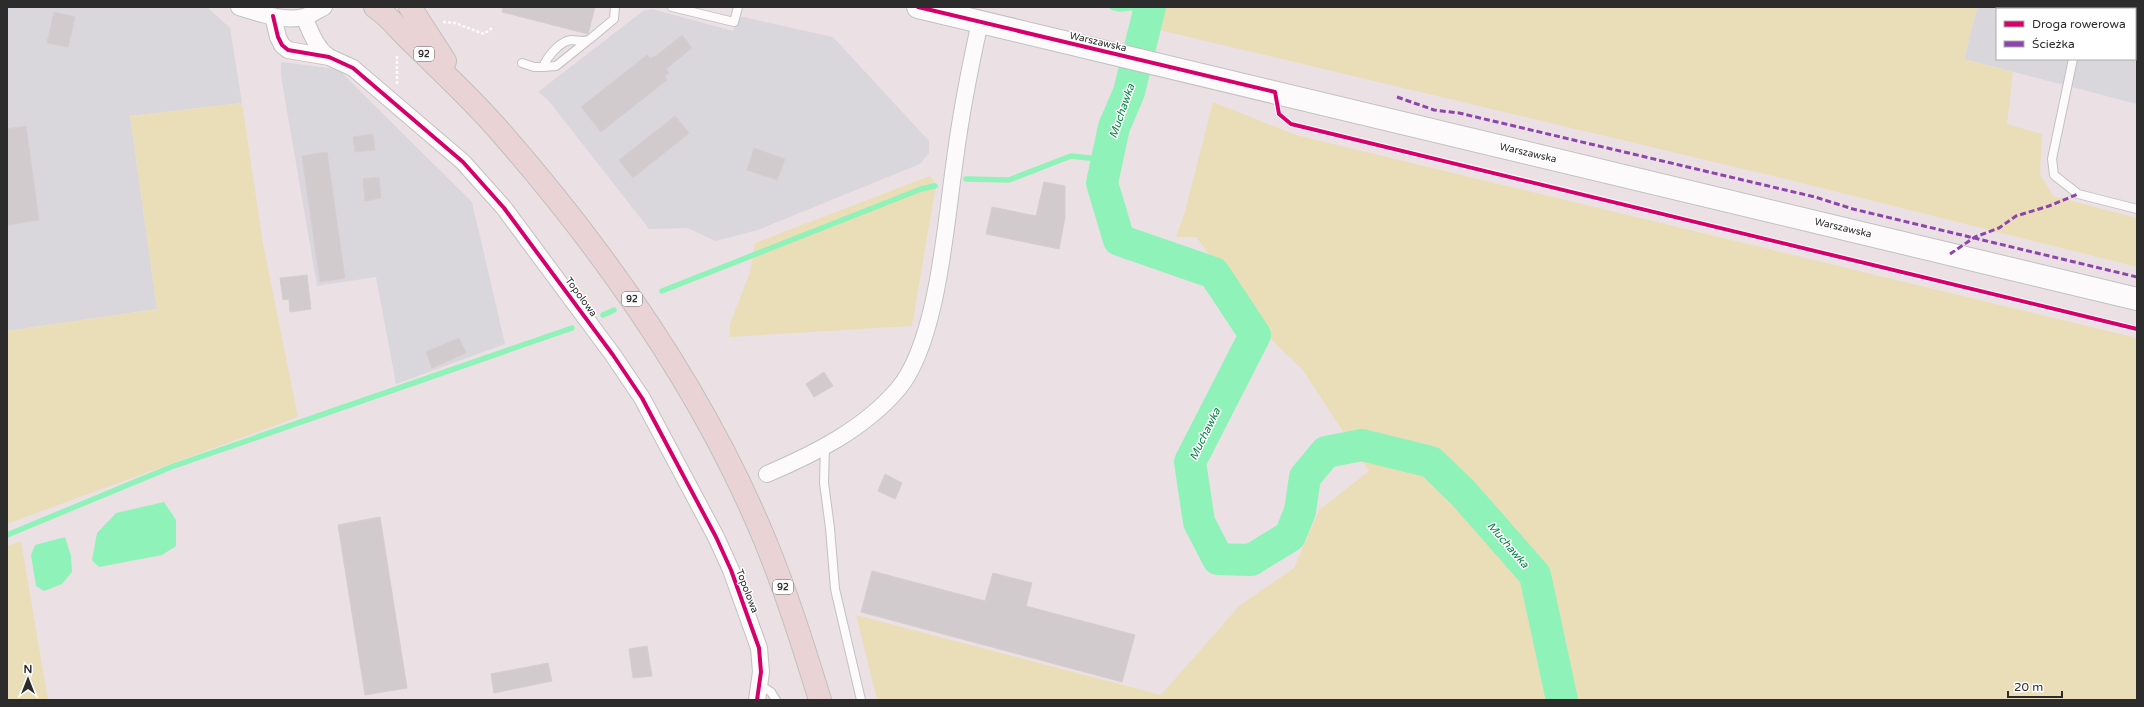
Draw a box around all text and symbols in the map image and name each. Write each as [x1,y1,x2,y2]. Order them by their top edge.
legend [1996,8,2136,60]
text: Droga rowerowa [2032,17,2126,31]
street label: Warszawska [1068,30,1128,54]
text: Ścieżka [2032,37,2075,51]
road number: 92 [414,47,434,61]
water label: Muchawka [1107,81,1138,140]
street label: Warszawska [1498,141,1558,165]
street label: Warszawska [1813,216,1873,240]
street label: Topolowa [563,275,599,319]
road number: 92 [622,292,642,306]
water label: Muchawka [1187,405,1224,462]
water label: Muchawka [1485,519,1532,571]
street label: Topolowa [733,567,761,615]
road number: 92 [773,580,793,594]
north arrow [8,659,48,699]
text: N [24,663,32,676]
scale bar [2008,673,2062,699]
text: 20 m [2014,680,2043,694]

